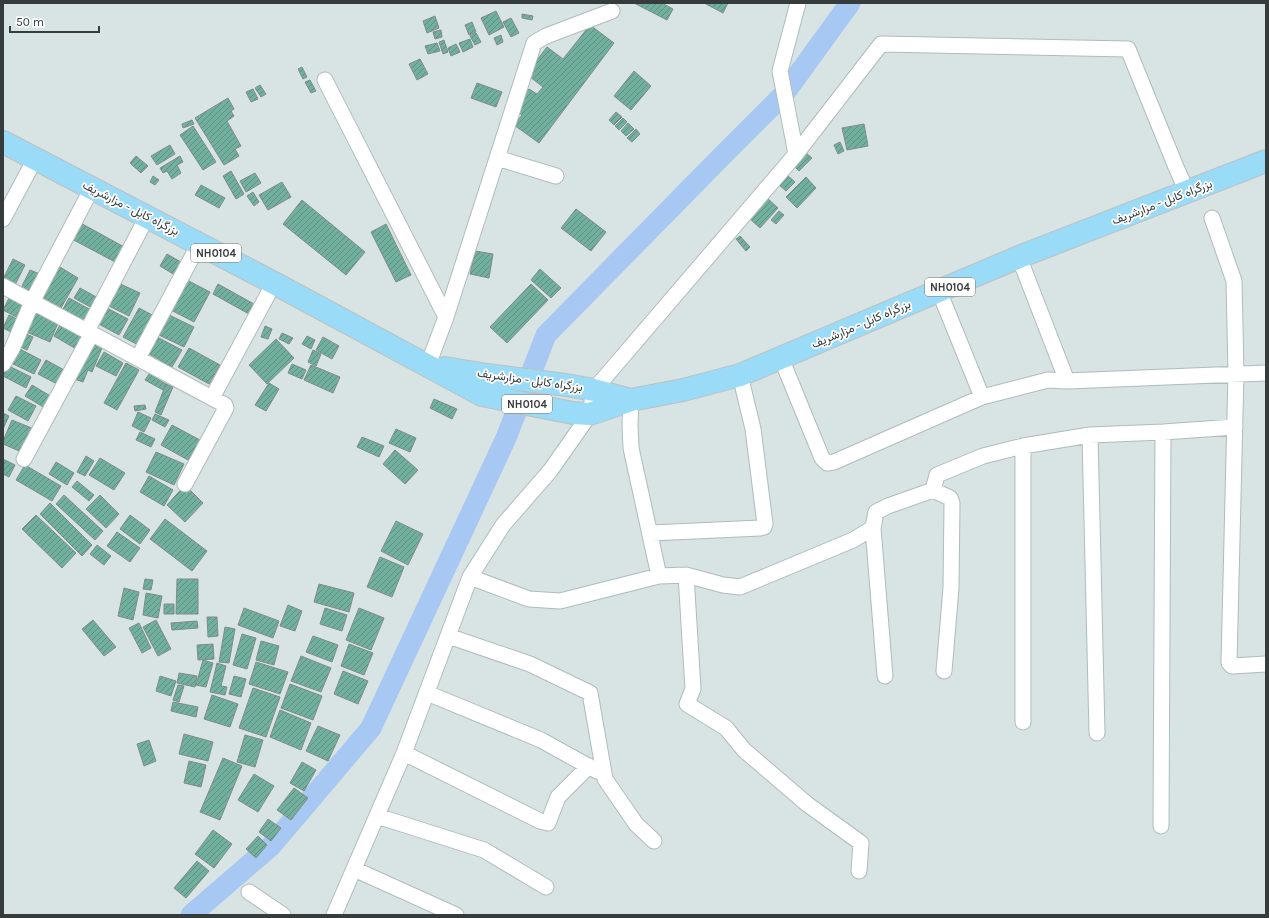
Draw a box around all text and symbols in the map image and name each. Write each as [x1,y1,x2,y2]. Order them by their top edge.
scale bar [10,8,99,34]
text: 50 m [16,15,44,29]
street label: بزرگراه کابل - مزارشریف [1110,176,1215,229]
street label: بزرگراه کابل - مزارشریف [80,178,182,239]
road number: NH0104 [191,244,241,262]
road number: NH0104 [925,278,975,296]
street label: بزرگراه کابل - مزارشریف [809,297,913,352]
street label: بزرگراه کابل - مزارشریف [476,366,584,395]
road number: NH0104 [502,395,552,413]

